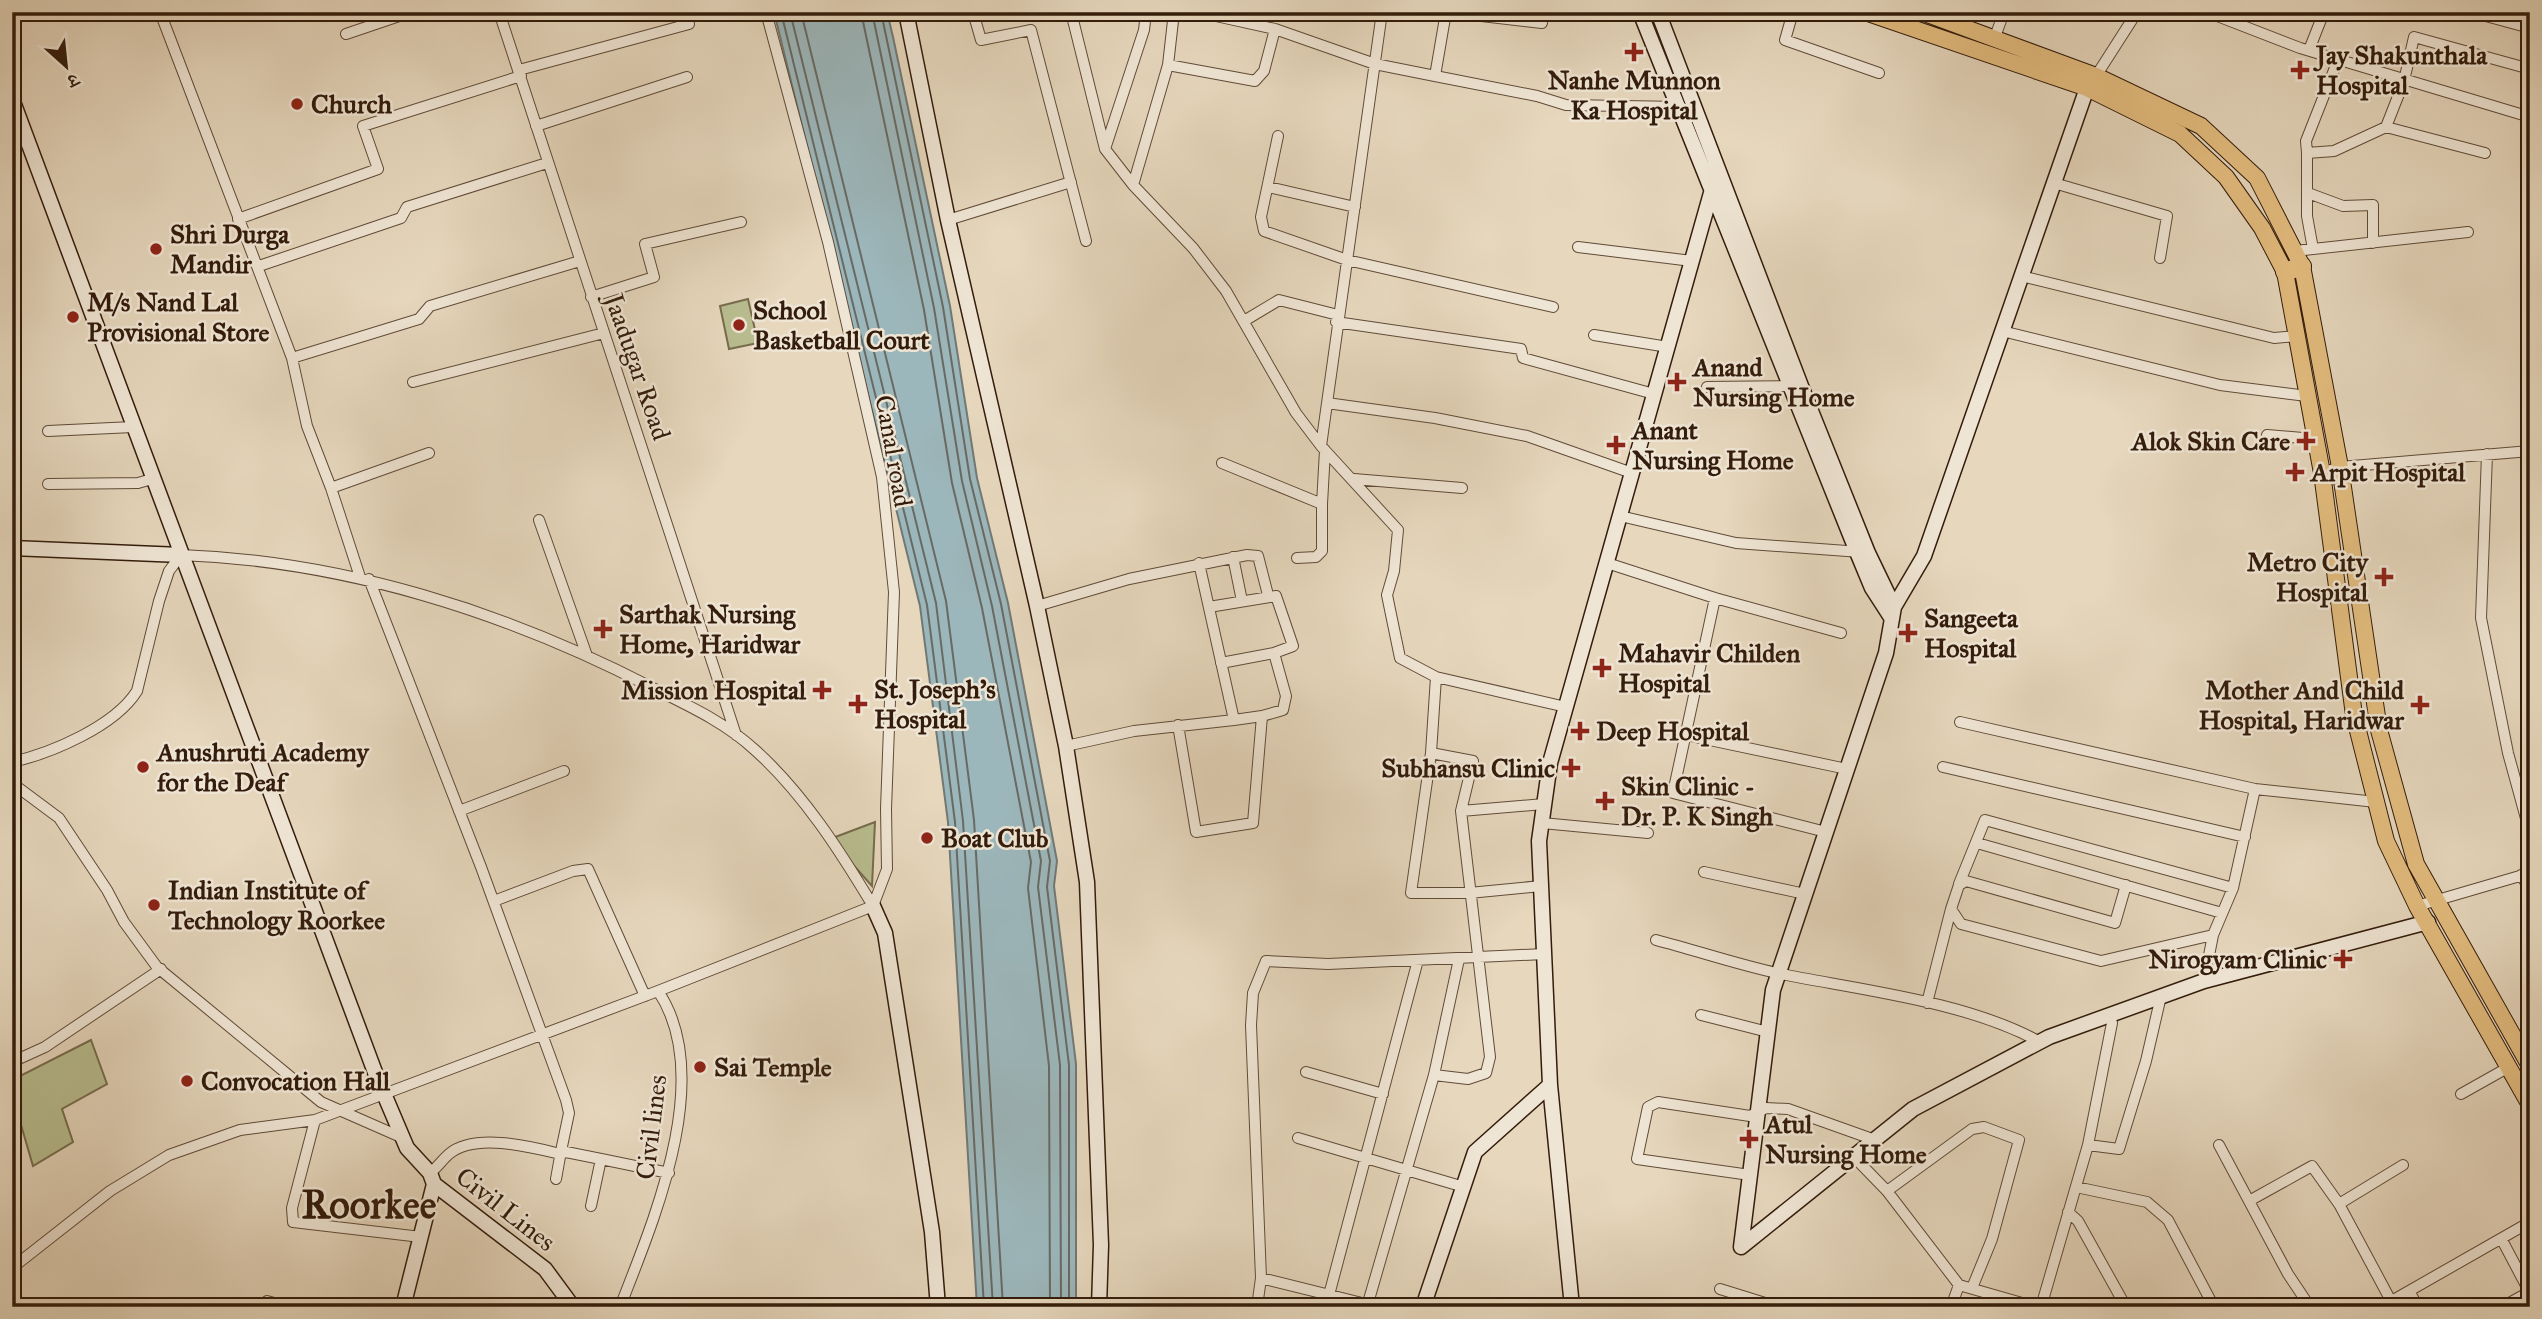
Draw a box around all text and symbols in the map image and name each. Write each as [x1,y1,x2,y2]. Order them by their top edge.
north arrow [32,32,102,102]
place label: Jay Shakunthala Hospital [2313,39,2488,101]
marker: Nanhe Munnon Ka Hospital [1624,42,1644,62]
marker: Jay Shakunthala Hospital [2290,60,2310,80]
place label: Nanhe Munnon Ka Hospital [1547,64,1721,126]
text: उ [63,67,85,94]
place label: Church [311,88,392,120]
marker: Church [289,96,305,112]
place label: Shri Durga Mandir [170,218,290,280]
marker: Shri Durga Mandir [148,241,164,257]
place label: M/s Nand Lal Provisional Store [87,286,270,348]
street label: Jaadugar Road [597,287,678,444]
place label: School Basketball Court [753,294,930,356]
marker: M/s Nand Lal Provisional Store [65,309,81,325]
marker: School Basketball Court [731,317,747,333]
place label: Anand Nursing Home [1691,351,1855,414]
marker: Anand Nursing Home [1667,372,1687,392]
street label: Canal road [868,392,920,510]
place label: Anant Nursing Home [1630,414,1794,477]
place label: Alok Skin Care [2130,425,2290,457]
marker: Alok Skin Care [2296,431,2316,451]
marker: Anant Nursing Home [1606,435,1626,455]
place label: Arpit Hospital [2309,456,2466,488]
marker: Arpit Hospital [2285,462,2305,482]
place label: Metro City Hospital [2247,546,2370,608]
marker: Metro City Hospital [2374,567,2394,587]
place label: Sarthak Nursing Home, Haridwar [619,598,801,660]
place label: Sangeeta Hospital [1924,602,2019,664]
marker: Sarthak Nursing Home, Haridwar [593,619,613,639]
marker: Sangeeta Hospital [1898,623,1918,643]
place label: Mahavir Childen Hospital [1618,637,1800,699]
marker: Mahavir Childen Hospital [1592,658,1612,678]
place label: St. Joseph's Hospital [874,673,996,735]
place label: Mission Hospital [621,674,807,706]
place label: Mother And Child Hospital, Haridwar [2198,674,2405,736]
marker: Mission Hospital [812,680,832,700]
marker: St. Joseph's Hospital [848,694,868,714]
marker: Mother And Child Hospital, Haridwar [2410,695,2430,715]
place label: Deep Hospital [1596,715,1750,747]
marker: Deep Hospital [1570,721,1590,741]
place label: Anushruti Academy for the Deaf [155,736,370,798]
place label: Subhansu Clinic [1381,752,1555,784]
marker: Subhansu Clinic [1561,758,1581,778]
marker: Anushruti Academy for the Deaf [135,759,151,775]
place label: Skin Clinic - Dr. P. K Singh [1621,770,1774,833]
marker: Skin Clinic - Dr. P. K Singh [1595,791,1615,811]
place label: Boat Club [941,822,1049,854]
marker: Boat Club [919,830,935,846]
place label: Indian Institute of Technology Roorkee [167,874,385,937]
marker: Indian Institute of Technology Roorkee [146,897,162,913]
place label: Nirogyam Clinic [2148,943,2327,976]
marker: Nirogyam Clinic [2333,949,2353,969]
place label: Sai Temple [714,1051,832,1083]
marker: Sai Temple [692,1059,708,1075]
place label: Convocation Hall [201,1065,391,1097]
marker: Convocation Hall [179,1073,195,1089]
street label: Civil lines [629,1073,673,1181]
place label: Atul Nursing Home [1763,1108,1927,1171]
marker: Atul Nursing Home [1739,1129,1759,1149]
street label: Civil Lines [450,1160,562,1258]
district label: Roorkee [302,1180,437,1229]

